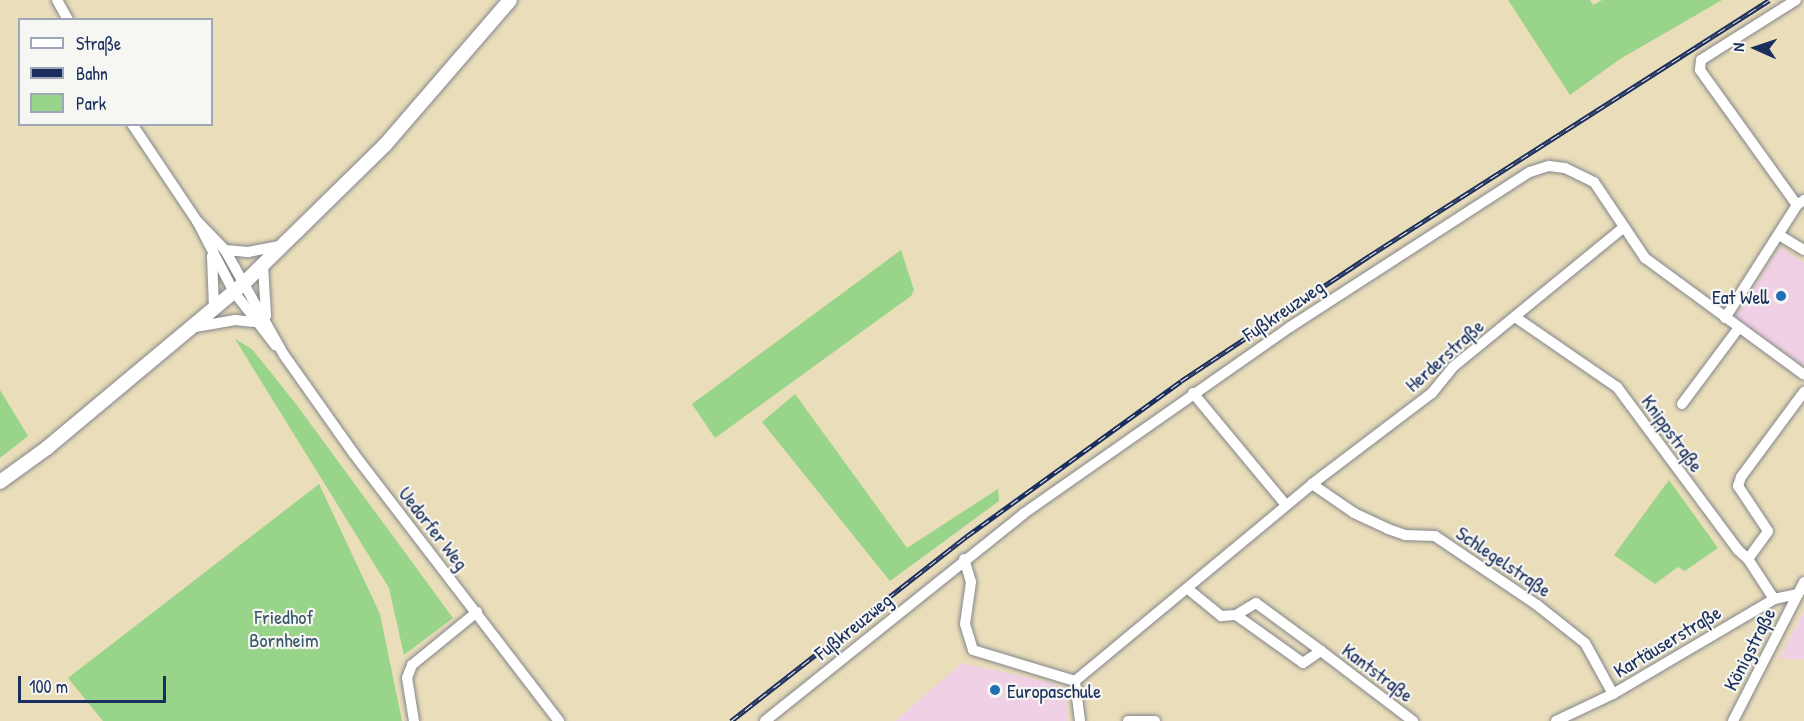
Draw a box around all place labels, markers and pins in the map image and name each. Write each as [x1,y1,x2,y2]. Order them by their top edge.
place label: Eat Well [1712,284,1769,308]
marker: Eat Well [1774,289,1788,303]
place label: Europaschule [1007,678,1101,702]
marker: Europaschule [988,683,1002,697]

